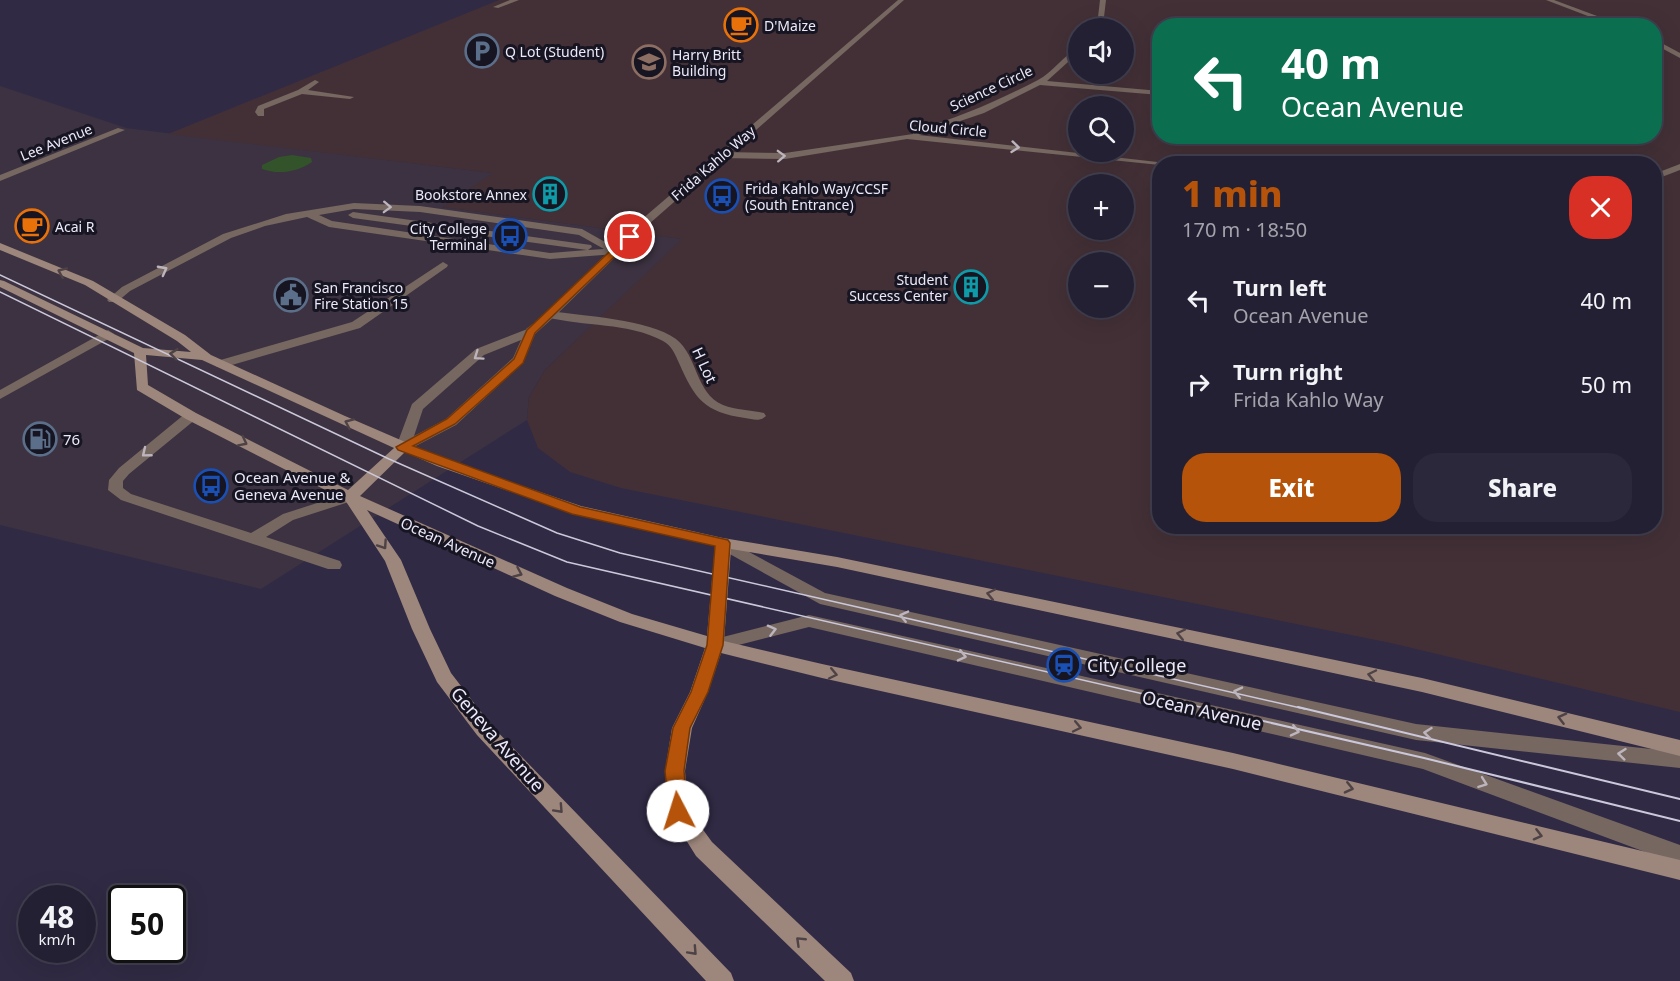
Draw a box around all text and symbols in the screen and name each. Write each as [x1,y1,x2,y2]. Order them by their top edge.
cafe icon: D'Maize [723,7,759,43]
place label: D'Maize [764,16,816,35]
map controls [1068,18,1134,318]
button: sound [1068,18,1134,84]
parking icon: Q Lot (Student) [464,33,500,69]
text: 40 m [1281,34,1381,91]
place label: Q Lot (Student) [505,42,604,61]
icon: left [1182,42,1260,120]
school or university icon: Harry Britt Building [631,44,667,80]
place label: Harry Britt Building [672,45,741,80]
street label: Science Circle [947,61,1035,115]
text: Ocean Avenue [1281,88,1464,125]
button: search [1068,96,1134,162]
street label: Cloud Circle [908,115,988,141]
street label: Lee Avenue [17,119,95,165]
street label: Frida Kahlo Way [667,121,760,205]
one-way arrow [1011,140,1020,153]
one-way arrow [776,149,785,162]
text: 1 min [1182,169,1283,218]
button: + [1068,174,1134,240]
building icon: Bookstore Annex [532,176,568,212]
button: close [1569,176,1632,239]
bus stop icon: Frida Kahlo Way/CCSF (South Entrance) [704,178,740,214]
place label: Frida Kahlo Way/CCSF (South Entrance) [745,179,888,214]
place label: Bookstore Annex [415,185,528,204]
one-way arrow [382,201,391,214]
cafe icon: Acai R [14,208,50,244]
pin [604,211,655,262]
text: 170 m · 18:50 [1182,216,1307,243]
place label: Acai R [55,217,95,236]
bus stop icon: City College Terminal [492,218,528,254]
place label: City College Terminal [410,219,487,254]
icon: arrive [613,220,646,253]
button: − [1068,252,1134,318]
one-way arrow [157,266,167,277]
one-way arrow [57,267,68,279]
building icon: Student Success Center [953,269,989,305]
place label: Student Success Center [849,270,948,305]
text: Turn left [1233,272,1327,302]
public building icon: San Francisco Fire Station 15 [273,277,309,313]
place label: San Francisco Fire Station 15 [314,278,408,313]
icon: left [1182,284,1215,317]
text: 40 m [1581,285,1632,315]
text: Ocean Avenue [1233,302,1369,329]
street label: H Lot [688,344,722,387]
one-way arrow [169,348,178,361]
one-way arrow [473,349,484,360]
text: Turn right [1233,356,1343,386]
icon: right [1182,368,1215,401]
text: 50 m [1581,369,1632,399]
text: Frida Kahlo Way [1233,386,1384,413]
one-way arrow [345,418,356,430]
fuel station icon: 76 [22,421,58,457]
place label: 76 [63,429,80,449]
one-way arrow [237,435,247,446]
one-way arrow [142,445,153,456]
button: Exit [1182,453,1401,522]
button: Share [1413,453,1632,522]
place label: Ocean Avenue & Geneva Avenue [234,467,351,504]
bus stop icon: Ocean Avenue & Geneva Avenue [193,468,229,504]
street label: Ocean Avenue [398,512,498,572]
one-way arrow [376,538,387,549]
one-way arrow [512,566,523,578]
one-way arrow [986,588,996,601]
one-way arrow [899,611,909,624]
one-way arrow [767,625,777,638]
one-way arrow [1177,629,1187,642]
station icon: City College [1046,647,1082,683]
one-way arrow [957,648,967,661]
place label: City College [1087,653,1186,677]
one-way arrow [828,667,838,680]
one-way arrow [1367,669,1377,682]
street label: Geneva Avenue [446,682,550,796]
street label: Ocean Avenue [1140,685,1264,735]
one-way arrow [1233,686,1243,699]
one-way arrow [1558,713,1568,726]
one-way arrow [1072,720,1082,733]
one-way arrow [1290,724,1300,737]
one-way arrow [1423,727,1433,740]
one-way arrow [1617,748,1626,761]
one-way arrow [1477,775,1488,788]
position arrow [646,779,710,843]
one-way arrow [1344,781,1354,794]
one-way arrow [552,802,563,813]
one-way arrow [1533,827,1543,840]
speed limit sign: 50 [108,885,186,963]
text: 48 [40,896,74,937]
text: km/h [39,929,75,949]
one-way arrow [796,937,807,948]
one-way arrow [686,944,697,954]

